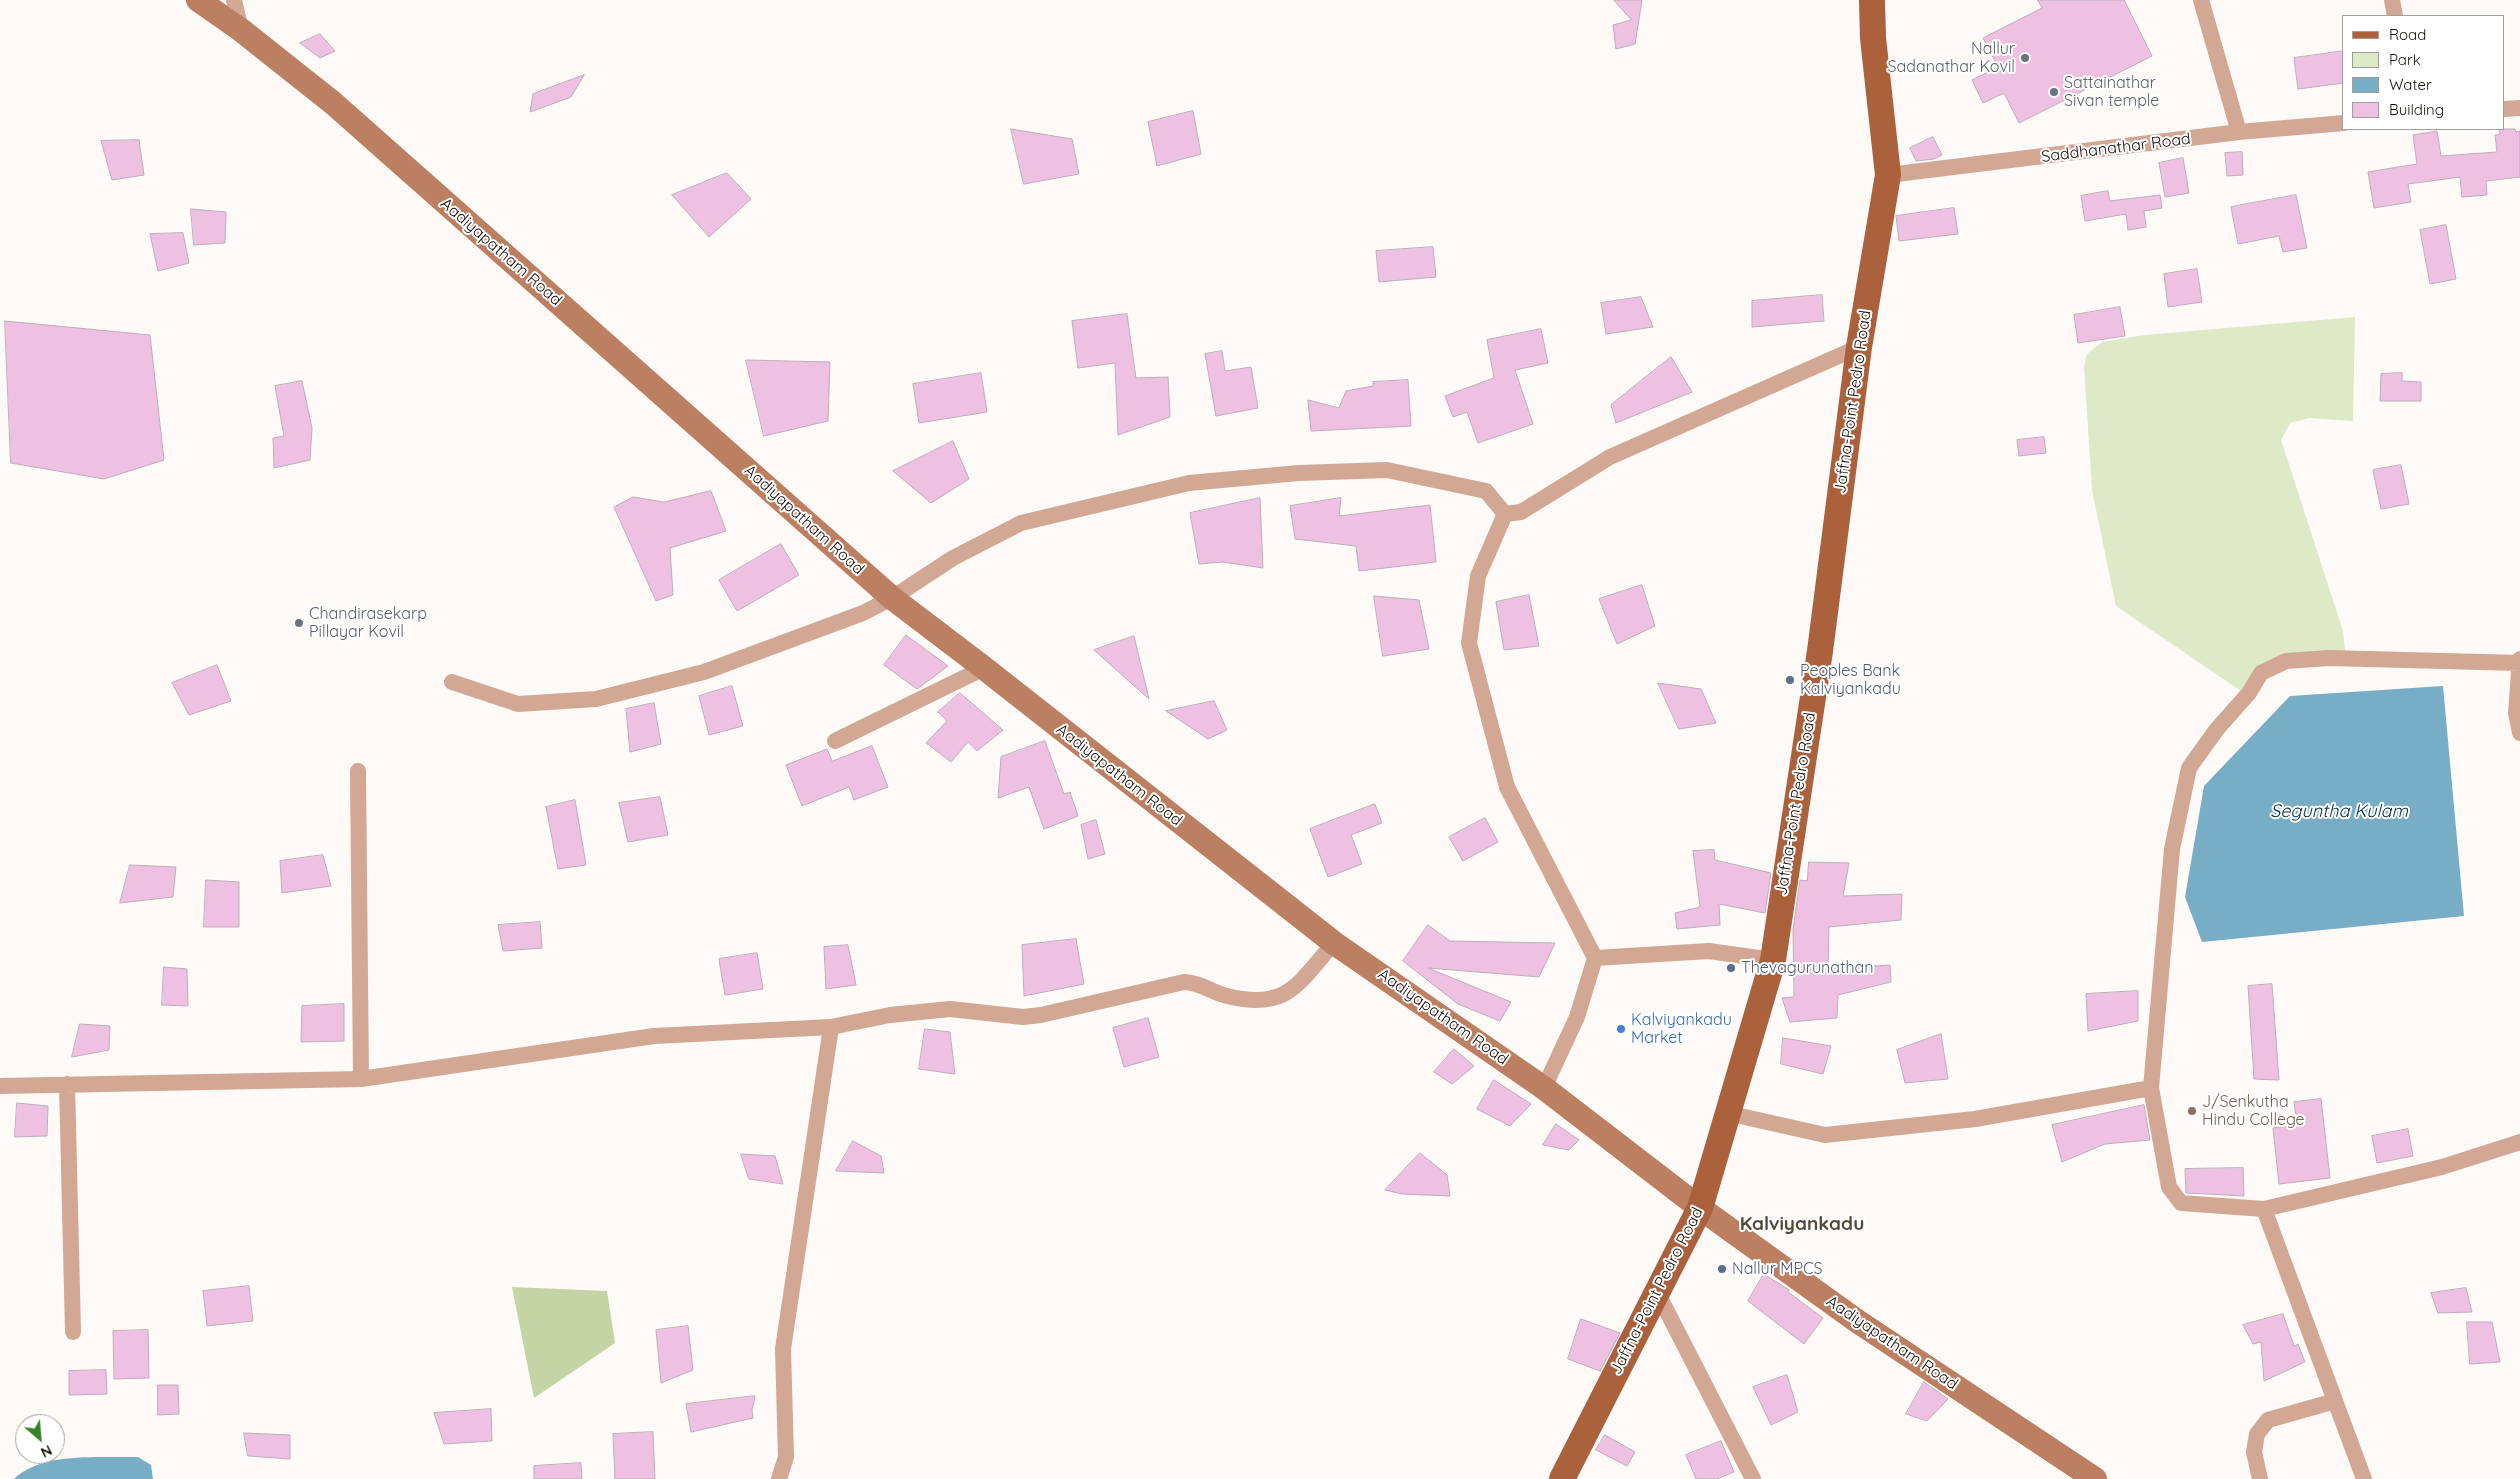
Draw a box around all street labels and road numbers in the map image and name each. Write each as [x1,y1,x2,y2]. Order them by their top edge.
street label: Saddhanathar Road [2040,129,2192,167]
street label: Aadiyapatham Road [436,194,566,310]
street label: Jaffna-Point Pedro Road [1831,309,1875,495]
street label: Aadiyapatham Road [740,461,868,579]
street label: Jaffna-Point Pedro Road [1772,711,1820,897]
street label: Aadiyapatham Road [1052,720,1186,830]
street label: Aadiyapatham Road [1374,965,1512,1069]
street label: Jaffna-Point Pedro Road [1607,1204,1707,1378]
street label: Aadiyapatham Road [1823,1292,1961,1394]

